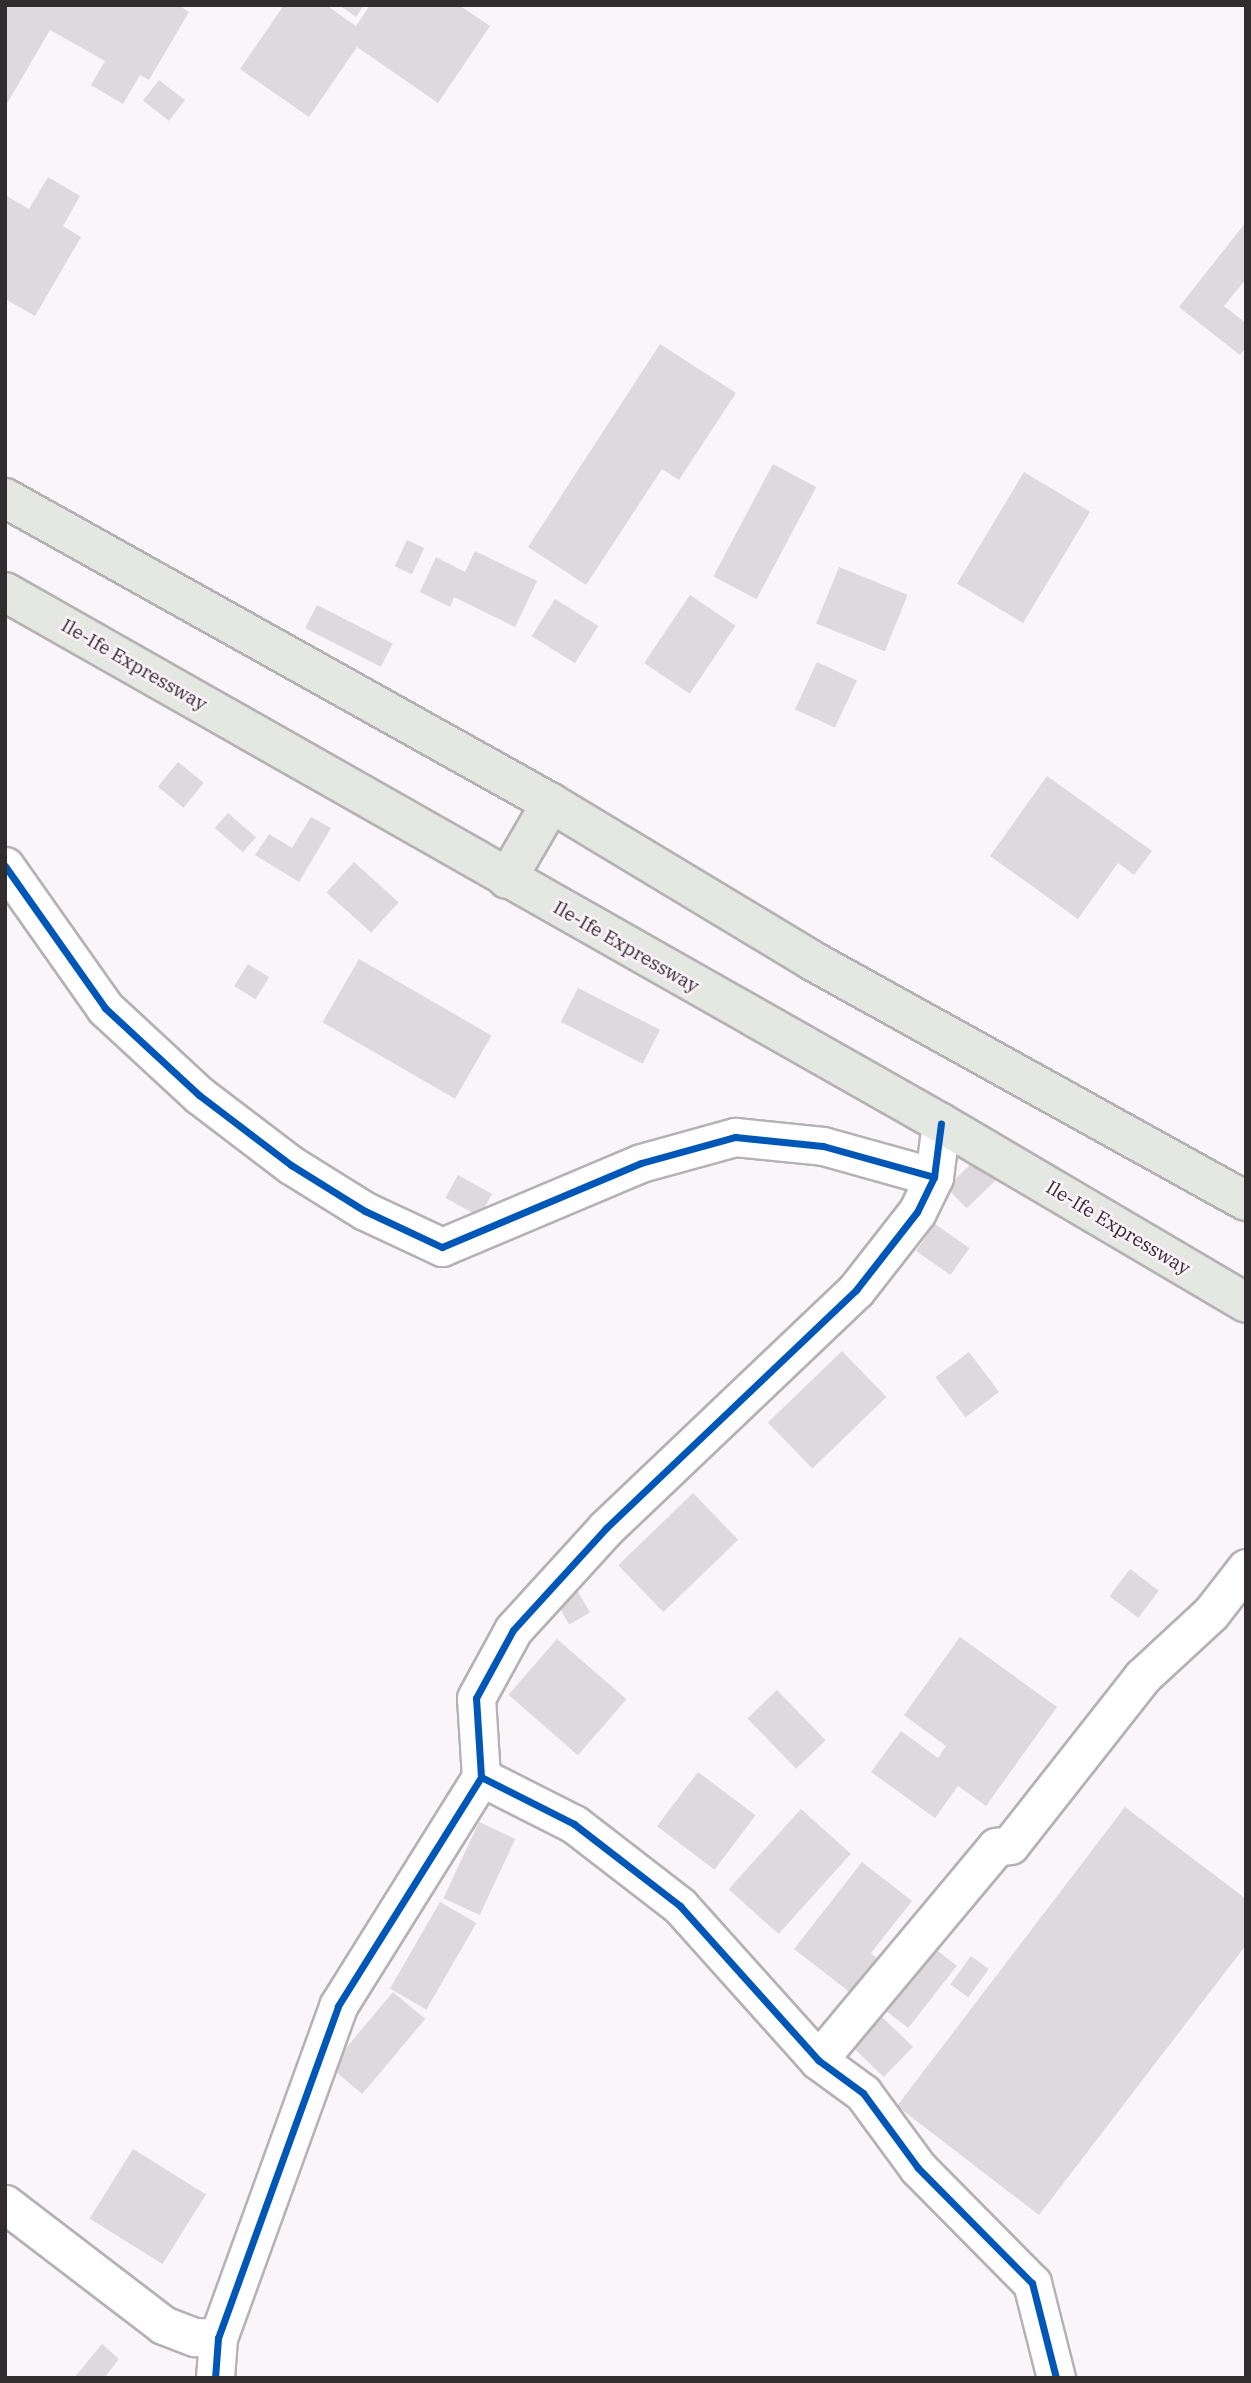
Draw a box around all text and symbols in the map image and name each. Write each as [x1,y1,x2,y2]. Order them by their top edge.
street label: Ile-Ife Expressway [57,614,211,716]
street label: Ile-Ife Expressway [549,896,703,998]
street label: Ile-Ife Expressway [1042,1176,1194,1280]

